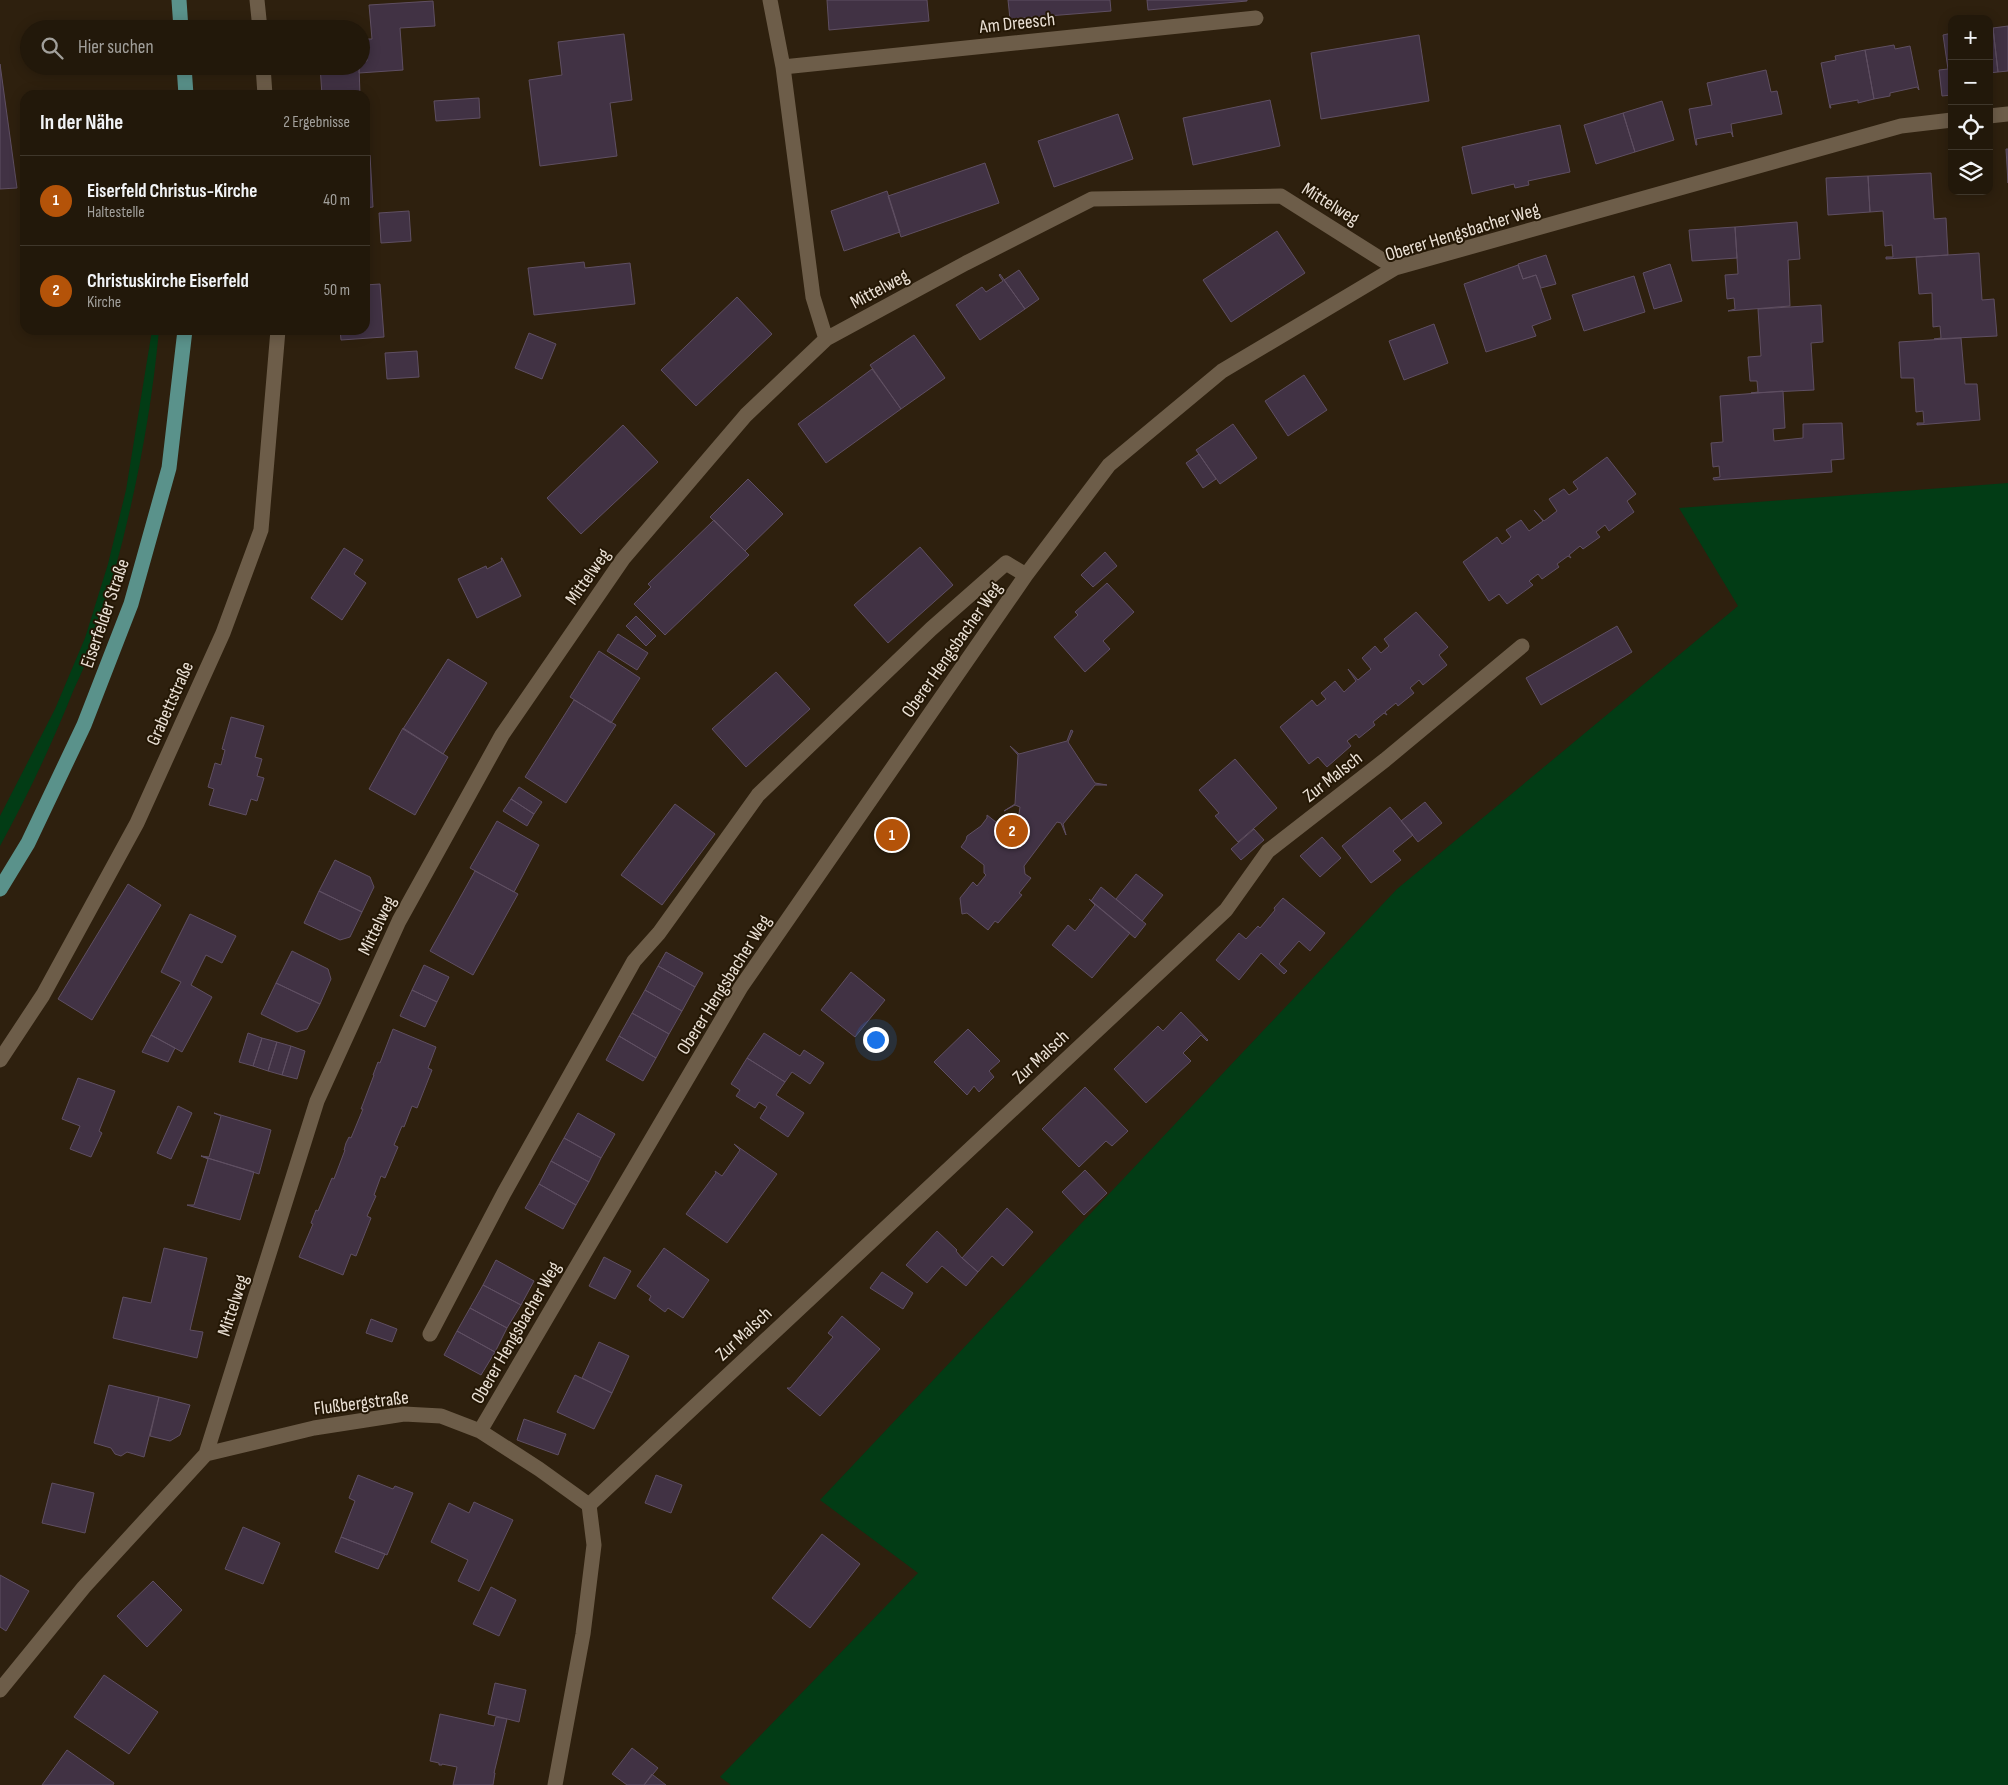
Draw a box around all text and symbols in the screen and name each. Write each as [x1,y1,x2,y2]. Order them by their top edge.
street label: Am Dreesch [977,8,1056,39]
map controls [1948,15,1993,195]
button: + [1948,15,1993,60]
search box [20,20,370,75]
icon: search [38,34,66,62]
text: Hier suchen [78,36,154,59]
button: − [1948,60,1993,105]
button: locate [1948,105,1993,150]
text: In der Nähe [40,110,123,135]
text: 2 Ergebnisse [283,113,350,132]
button: layers [1948,150,1993,195]
street label: Mittelweg [1297,178,1363,231]
text: Eiserfeld Christus-Kirche [87,180,257,203]
text: 1 [53,191,59,210]
text: 40 m [323,191,350,210]
street label: Oberer Hengsbacher Weg [1382,198,1543,267]
text: Haltestelle [87,203,145,222]
street label: Mittelweg [846,264,913,314]
text: Christuskirche Eiserfeld [87,270,249,293]
text: 2 [52,281,60,300]
text: 50 m [324,281,350,300]
text: Kirche [87,293,121,312]
street label: Mittelweg [561,544,616,609]
street label: Eiserfelder Straße [76,556,135,671]
street label: Oberer Hengsbacher Weg [897,577,1008,722]
street label: Grabettstraße [142,658,199,749]
street label: Zur Malsch [1299,747,1367,807]
pin: 2 [996,812,1028,850]
pin: 1 [876,816,908,854]
street label: Mittelweg [353,892,402,959]
street label: Oberer Hengsbacher Weg [672,910,777,1059]
street label: Zur Malsch [1008,1025,1074,1089]
your location [863,1027,889,1053]
street label: Oberer Hengsbacher Weg [466,1257,567,1408]
street label: Mittelweg [213,1271,254,1339]
street label: Zur Malsch [711,1302,777,1366]
street label: Flußbergstraße [312,1386,410,1421]

